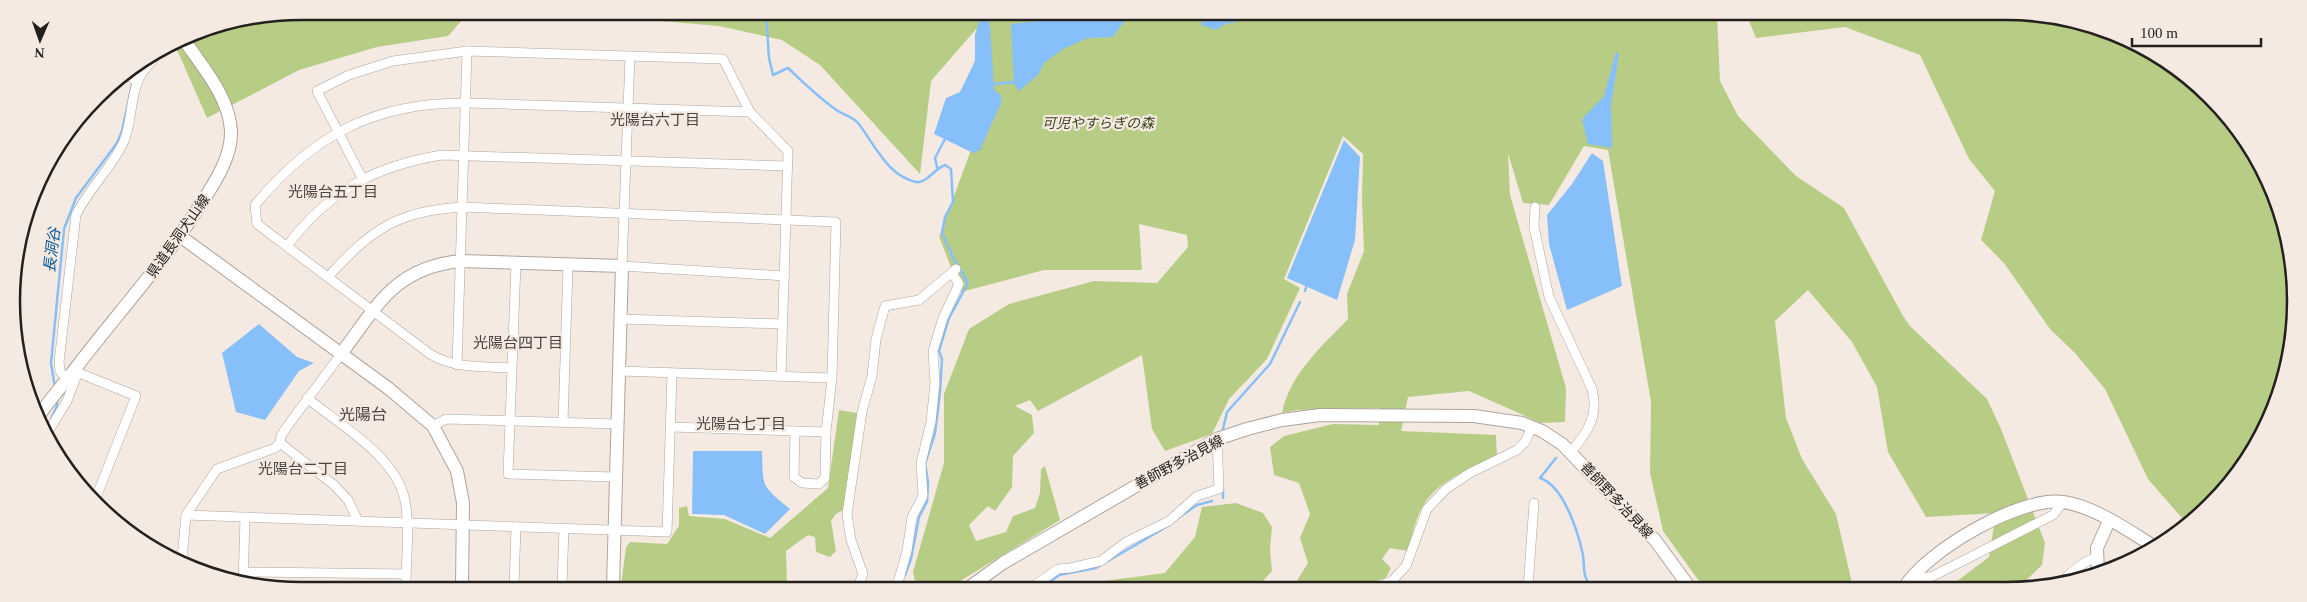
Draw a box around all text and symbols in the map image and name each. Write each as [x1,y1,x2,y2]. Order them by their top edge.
north arrow [15,15,65,65]
scale bar [2132,15,2261,47]
text: 100 m [2140,25,2178,41]
text: N [34,45,45,60]
district label: 光陽台六丁目 [610,112,700,128]
park label: 可児やすらぎの森 [1042,116,1156,131]
district label: 光陽台五丁目 [288,184,378,200]
street label: 県道長洞犬山線 [144,192,213,281]
water label: 長洞谷 [41,225,63,273]
district label: 光陽台四丁目 [473,335,563,351]
district label: 光陽台 [339,406,387,423]
district label: 光陽台七丁目 [696,416,786,432]
street label: 善師野多治見線 [1132,433,1226,492]
street label: 善師野多治見線 [1578,459,1656,541]
district label: 光陽台二丁目 [258,461,348,477]

